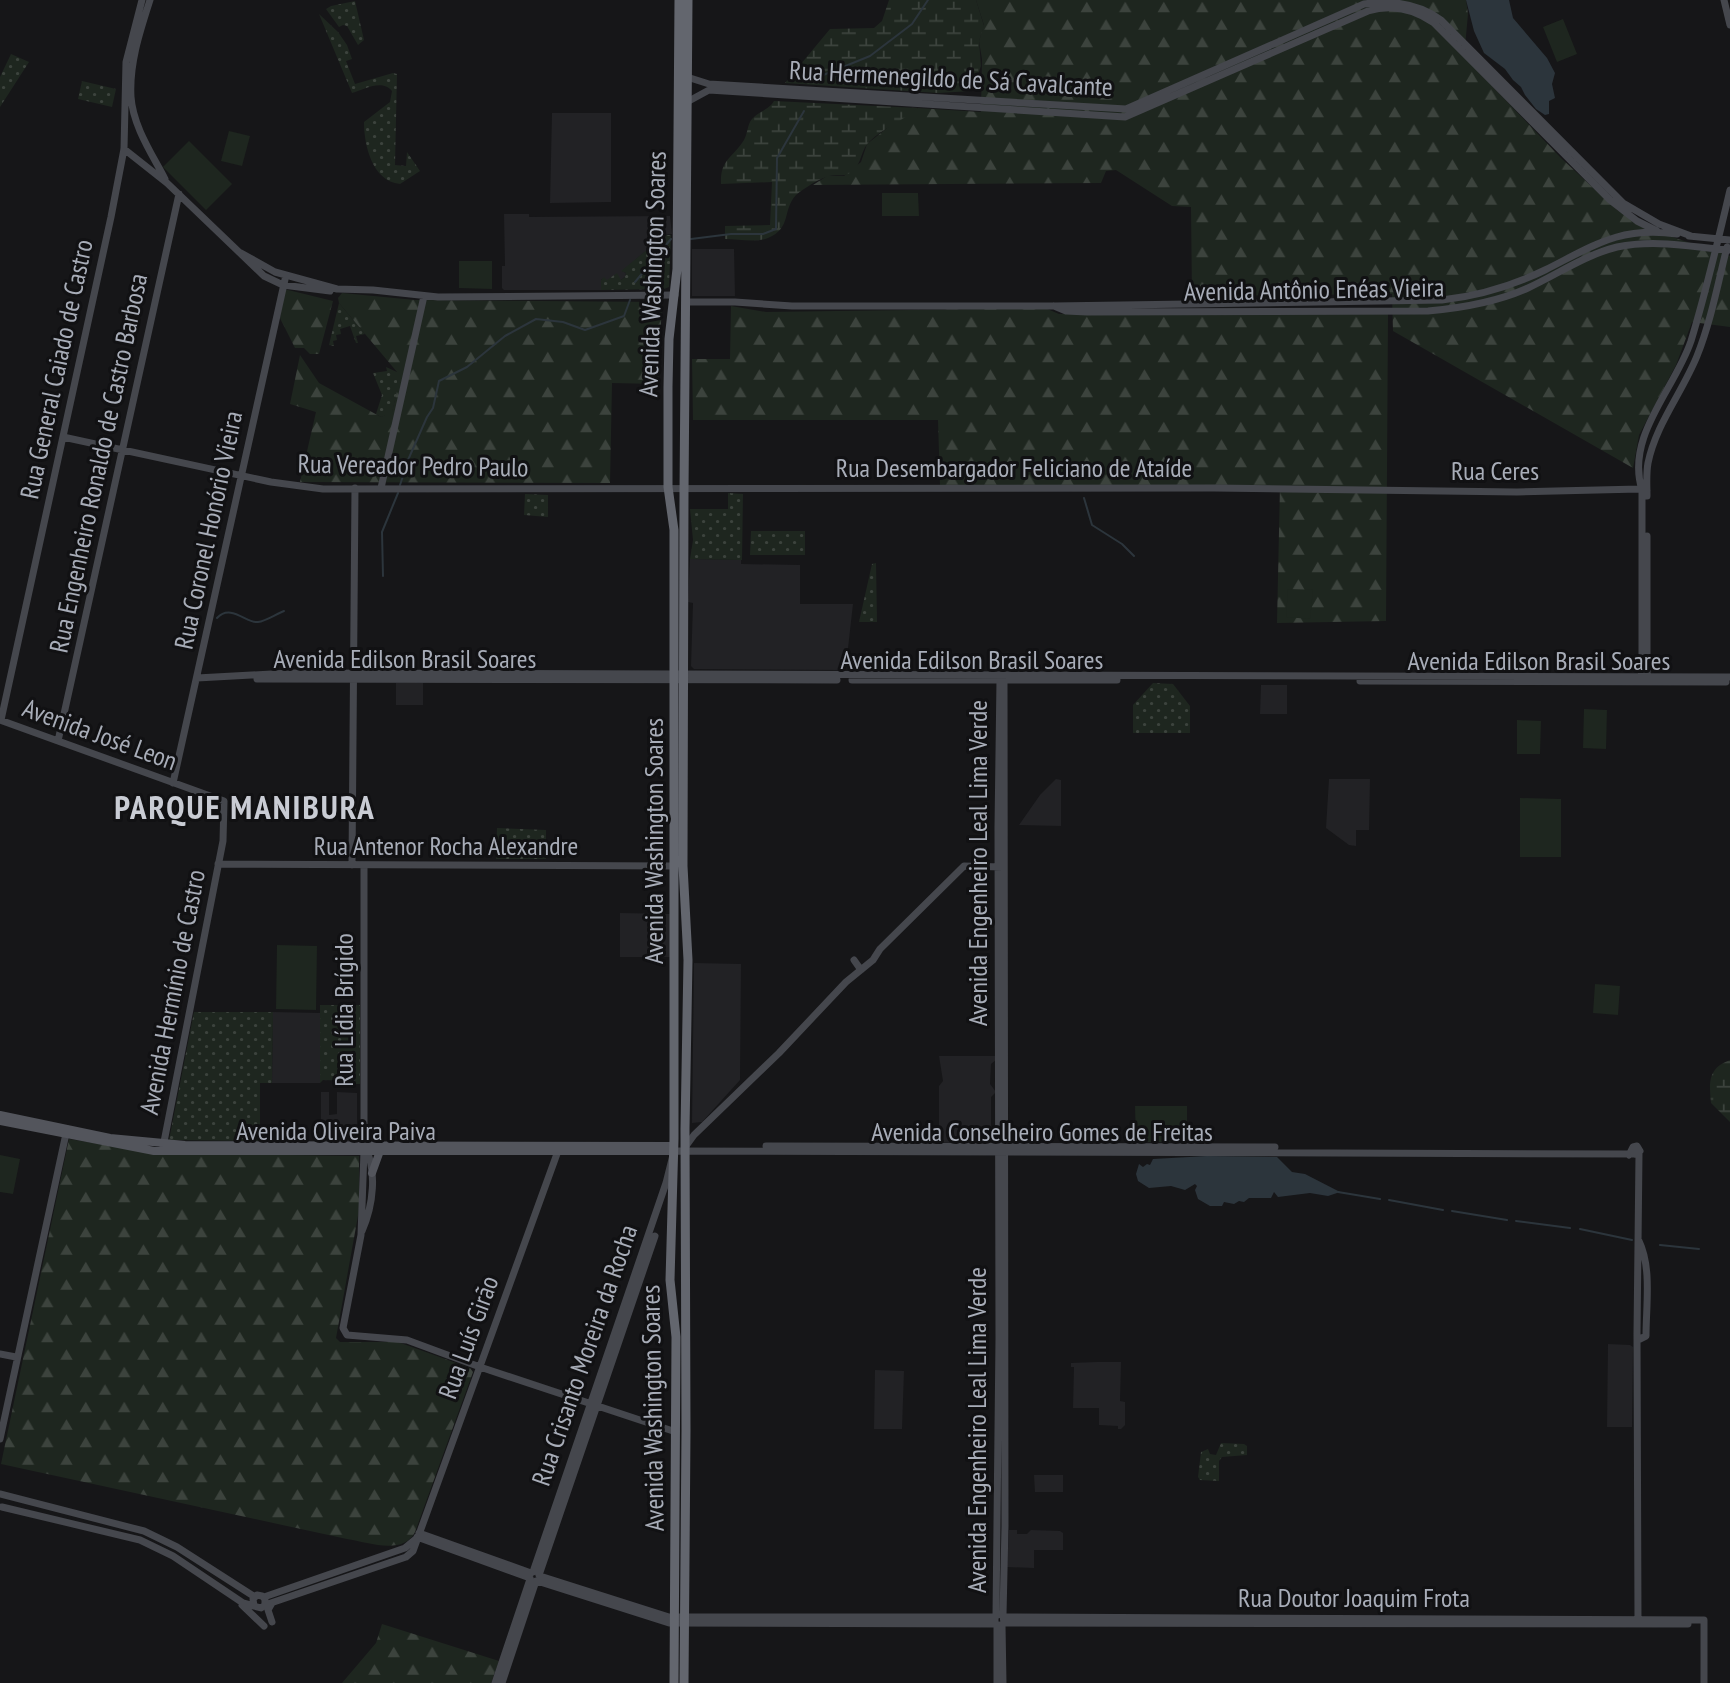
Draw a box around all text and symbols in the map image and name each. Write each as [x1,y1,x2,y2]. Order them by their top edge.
street label: Rua Hermenegildo de Sá Cavalcante [788,53,1114,103]
street label: Avenida Washington Soares [631,150,673,398]
street label: Rua General Caiado de Castro [12,236,100,502]
street label: Rua Engenheiro Ronaldo de Castro Barbosa [42,270,154,656]
street label: Avenida Antônio Enéas Vieira [1183,270,1445,308]
street label: Rua Coronel Honório Vieira [167,408,249,652]
street label: Rua Vereador Pedro Paulo [297,446,529,484]
street label: Rua Desembargador Feliciano de Ataíde [836,451,1192,484]
street label: Rua Ceres [1451,454,1539,487]
street label: Avenida Edilson Brasil Soares [274,642,536,675]
street label: Avenida Edilson Brasil Soares [841,643,1103,676]
street label: Avenida Edilson Brasil Soares [1408,644,1670,677]
street label: Avenida José Leon [18,691,182,777]
street label: Avenida Engenheiro Leal Lima Verde [961,700,994,1026]
street label: Avenida Washington Soares [637,718,670,964]
district label: PARQUE MANIBURA [114,785,376,828]
street label: Rua Antenor Rocha Alexandre [314,829,578,862]
street label: Avenida Hermínio de Castro [132,867,212,1117]
street label: Rua Lídia Brígido [327,933,360,1087]
street label: Avenida Oliveira Paiva [236,1114,436,1147]
street label: Avenida Conselheiro Gomes de Freitas [871,1115,1213,1148]
street label: Rua Crisanto Moreira da Rocha [524,1220,644,1490]
street label: Avenida Engenheiro Leal Lima Verde [960,1267,993,1593]
street label: Rua Luís Girão [431,1271,505,1403]
street label: Avenida Washington Soares [633,1285,671,1531]
street label: Rua Doutor Joaquim Frota [1238,1581,1470,1614]

